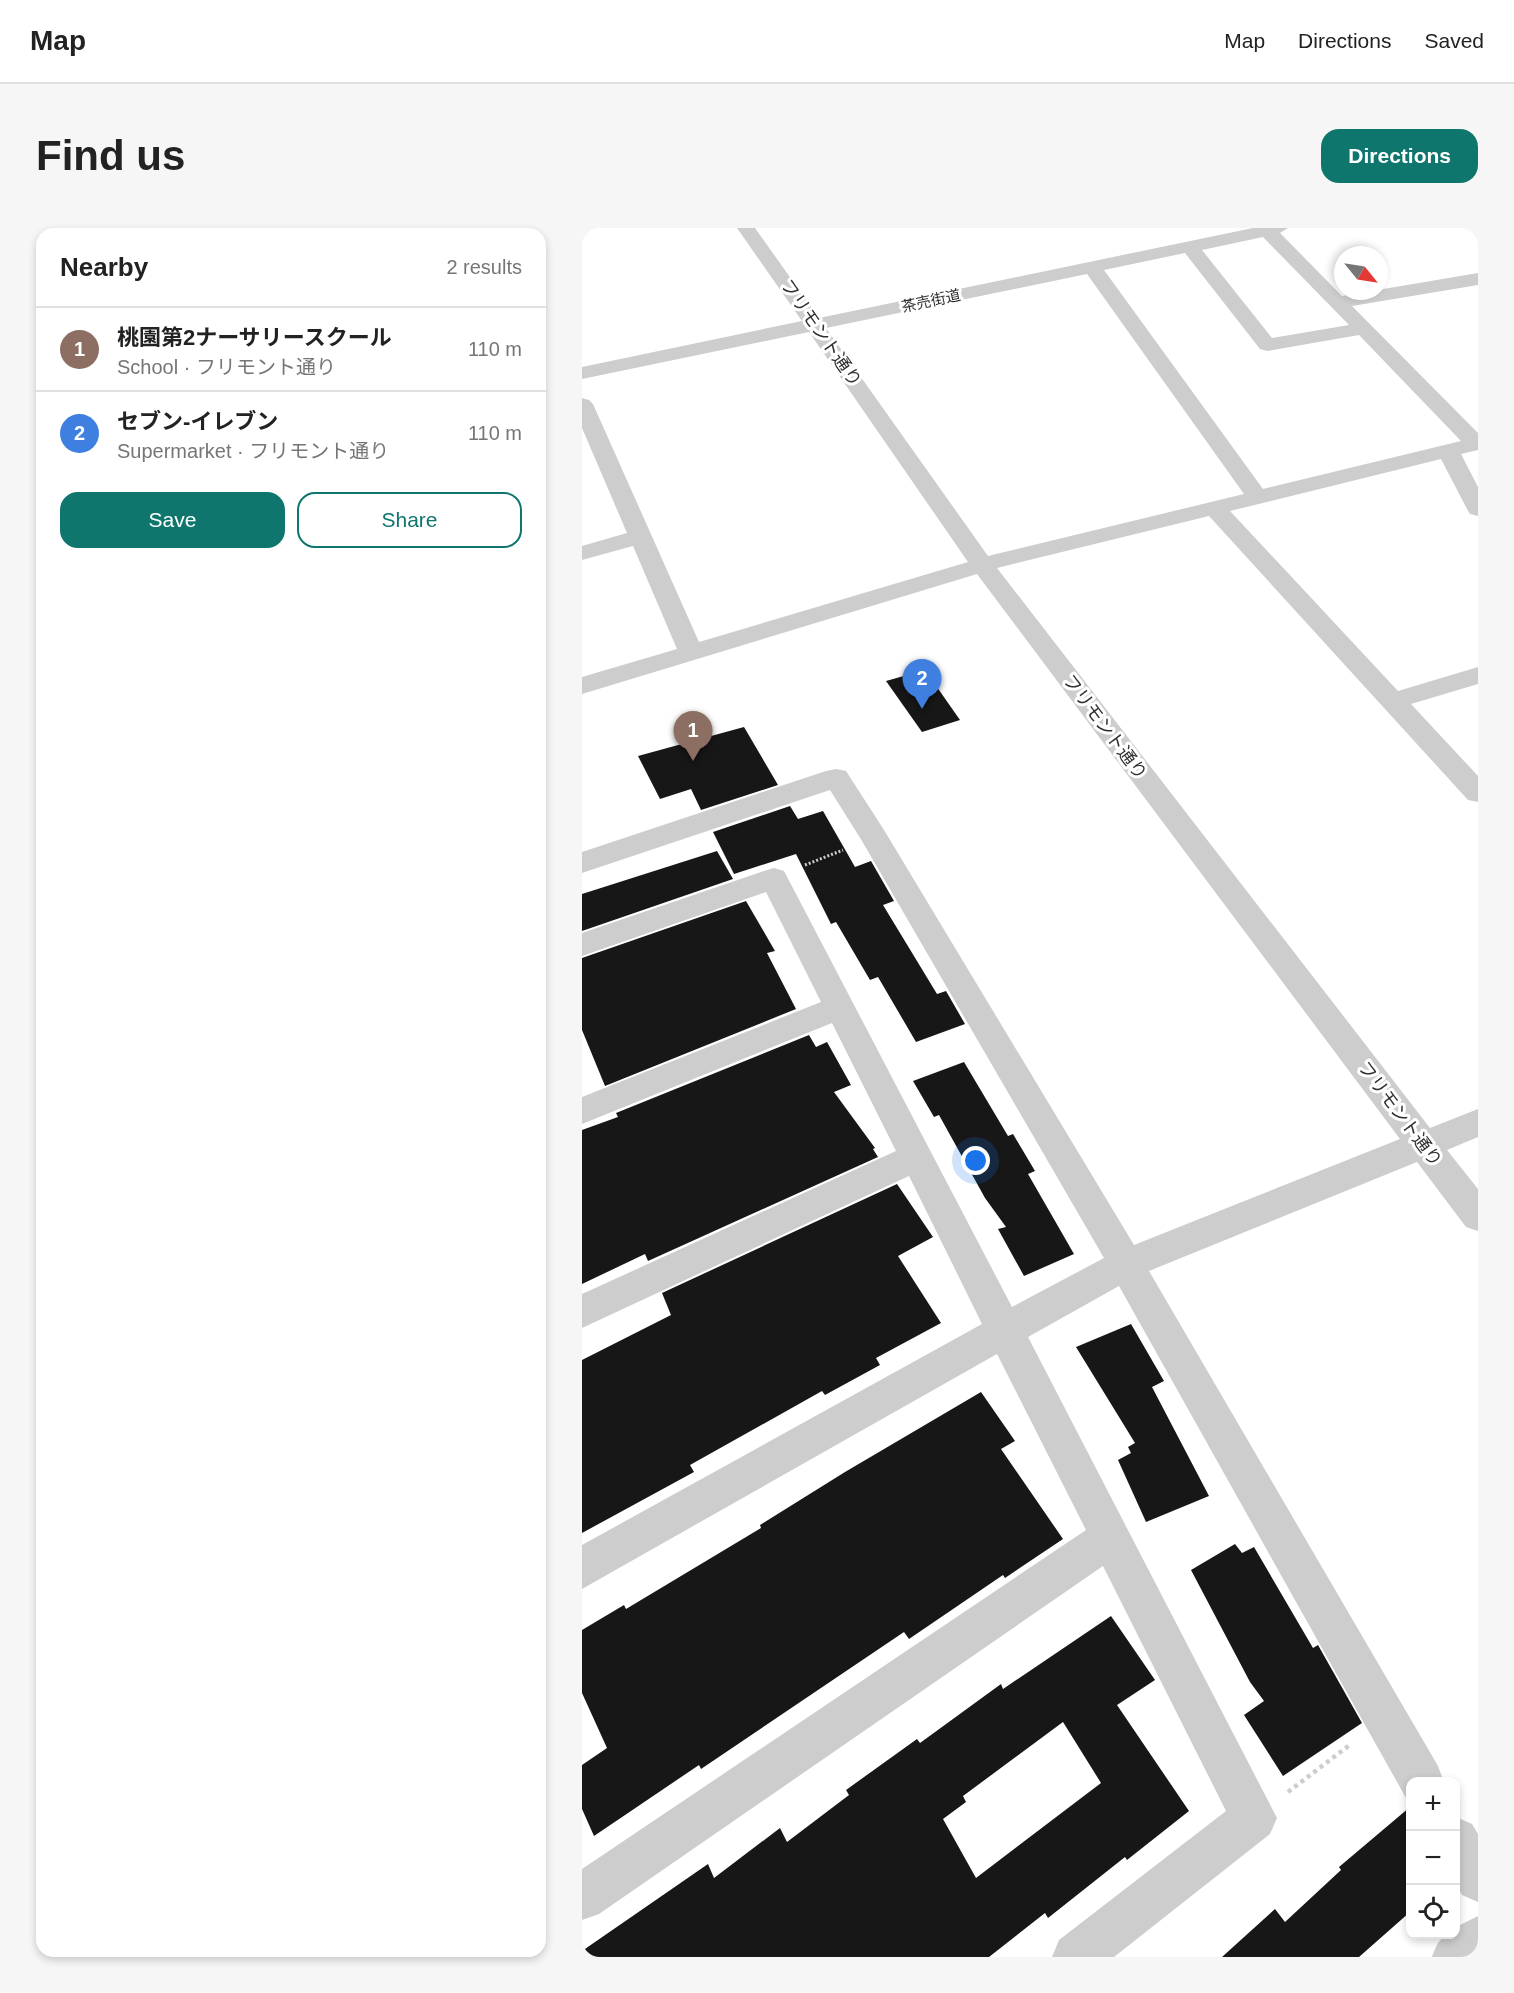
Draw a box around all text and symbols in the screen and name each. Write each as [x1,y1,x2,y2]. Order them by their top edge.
text: Map [30,25,86,56]
text: Map [1224,29,1265,52]
text: Directions [1298,29,1391,52]
text: Saved [1424,29,1484,52]
button: Directions [1321,129,1478,183]
text: Find us [36,132,185,179]
north arrow [1334,246,1388,300]
text: Nearby [60,252,148,282]
text: 2 results [446,256,522,278]
street label: フリモント通り [777,276,865,390]
street label: 茶売街道 [900,286,962,315]
text: 桃園第2ナーサリースクール [117,325,392,350]
text: 1 [74,338,85,360]
text: 110 m [468,338,522,360]
text: School · フリモント通り [117,356,336,378]
text: セブン-イレブン [117,409,278,434]
text: 2 [74,422,85,444]
text: 110 m [468,422,522,444]
text: Supermarket · フリモント通り [117,440,389,462]
button: Save [60,492,285,548]
button: Share [297,492,522,548]
pin: 2 [902,660,942,709]
street label: フリモント通り [1059,671,1151,783]
pin: 1 [674,712,712,761]
street label: フリモント通り [1354,1058,1446,1170]
your location [961,1146,990,1175]
map controls [1406,1777,1460,1939]
button: + [1406,1777,1460,1831]
button: − [1406,1831,1460,1885]
button: locate [1406,1885,1460,1939]

